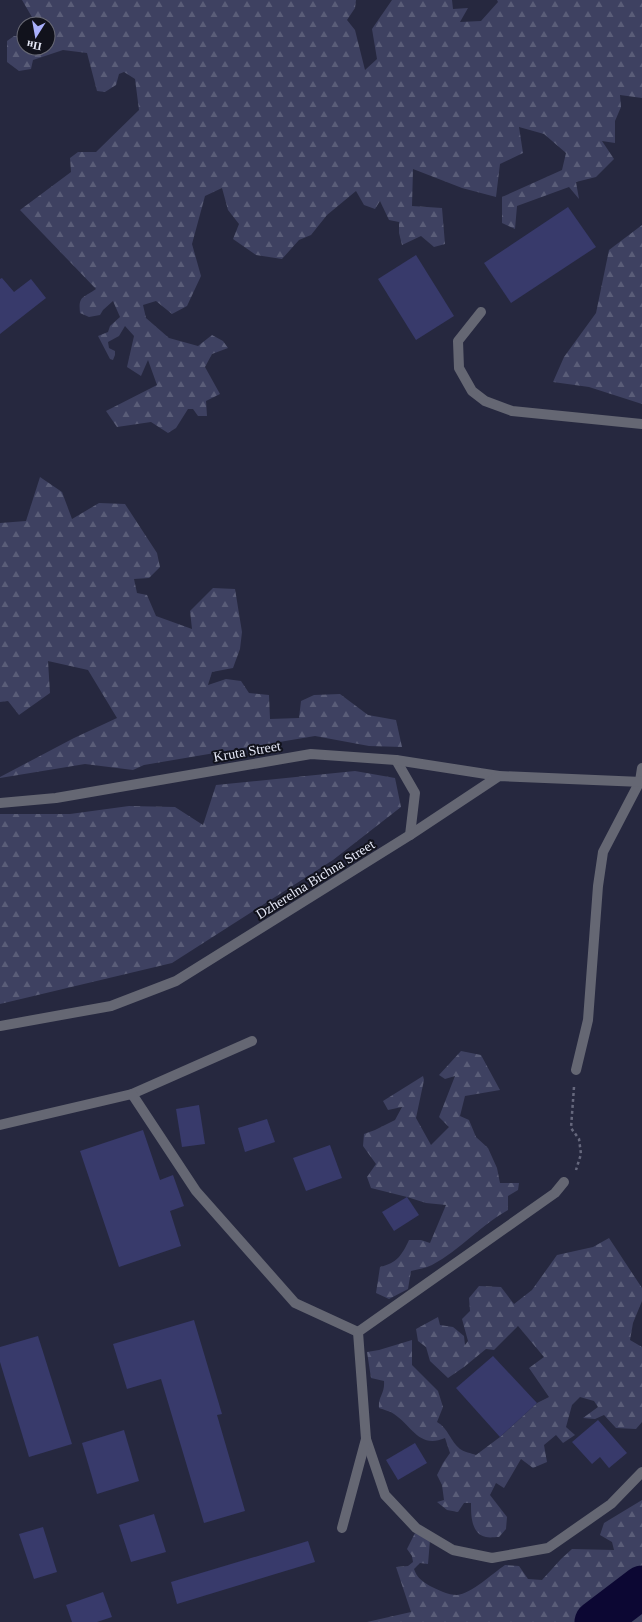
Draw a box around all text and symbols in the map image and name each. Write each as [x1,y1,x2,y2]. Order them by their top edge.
north arrow [16,16,56,56]
text: Пн [25,38,43,53]
street label: Kruta Street [212,738,282,765]
street label: Dzherelna Bichna Street [253,837,377,922]

